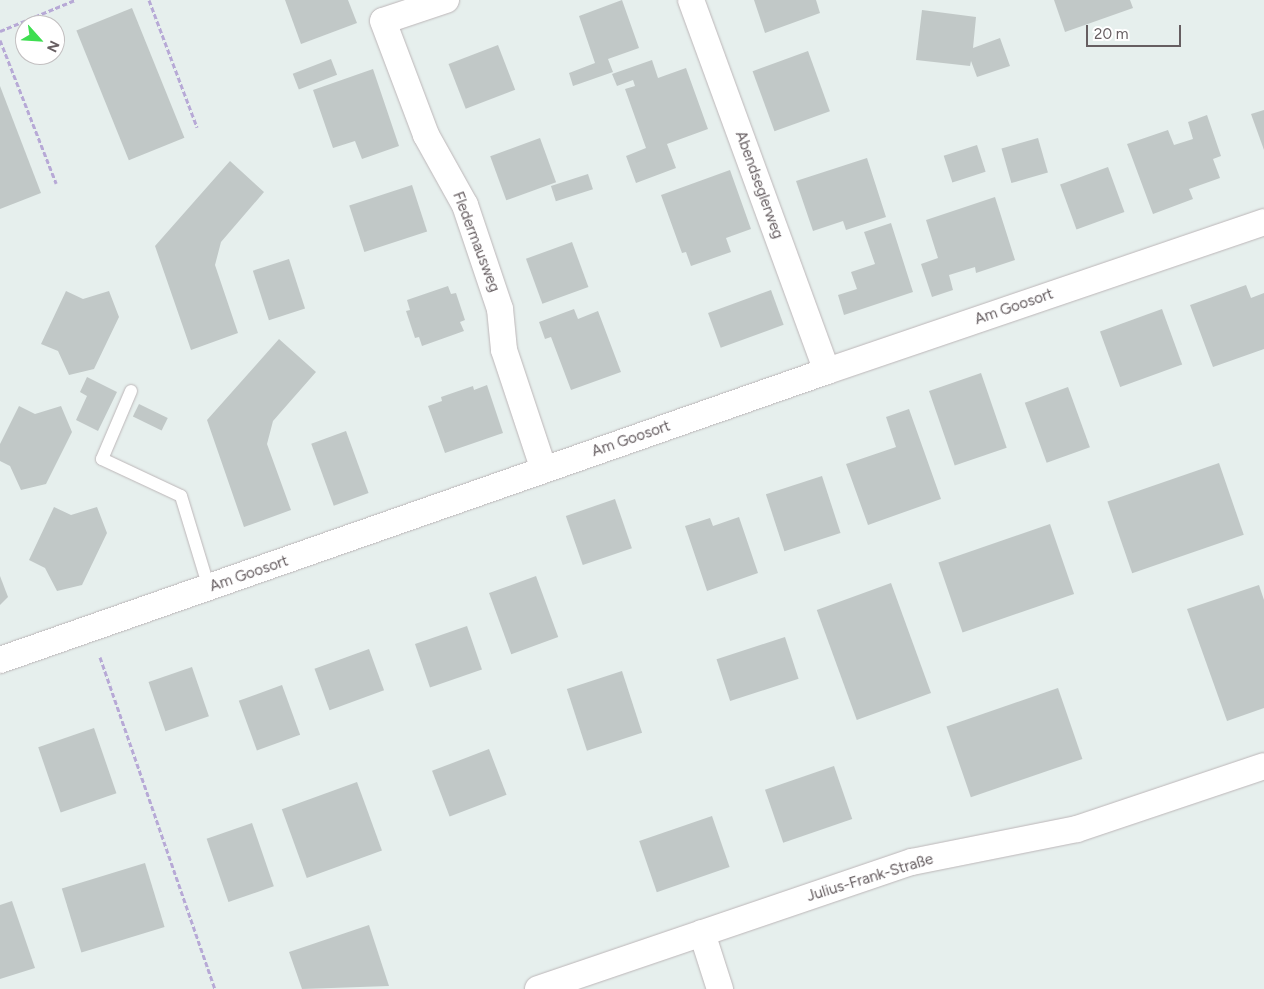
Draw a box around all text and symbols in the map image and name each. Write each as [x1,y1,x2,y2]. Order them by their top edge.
north arrow [15,15,65,65]
scale bar [1089,15,1184,47]
text: 20 m [1094,25,1128,43]
text: N [43,38,63,55]
street label: Abendseglerweg [731,129,787,241]
street label: Fledermausweg [449,189,503,295]
street label: Am Goosort [972,285,1056,329]
street label: Am Goosort [589,417,673,461]
street label: Am Goosort [207,552,291,596]
street label: Julius-Frank-Straße [805,850,935,906]

